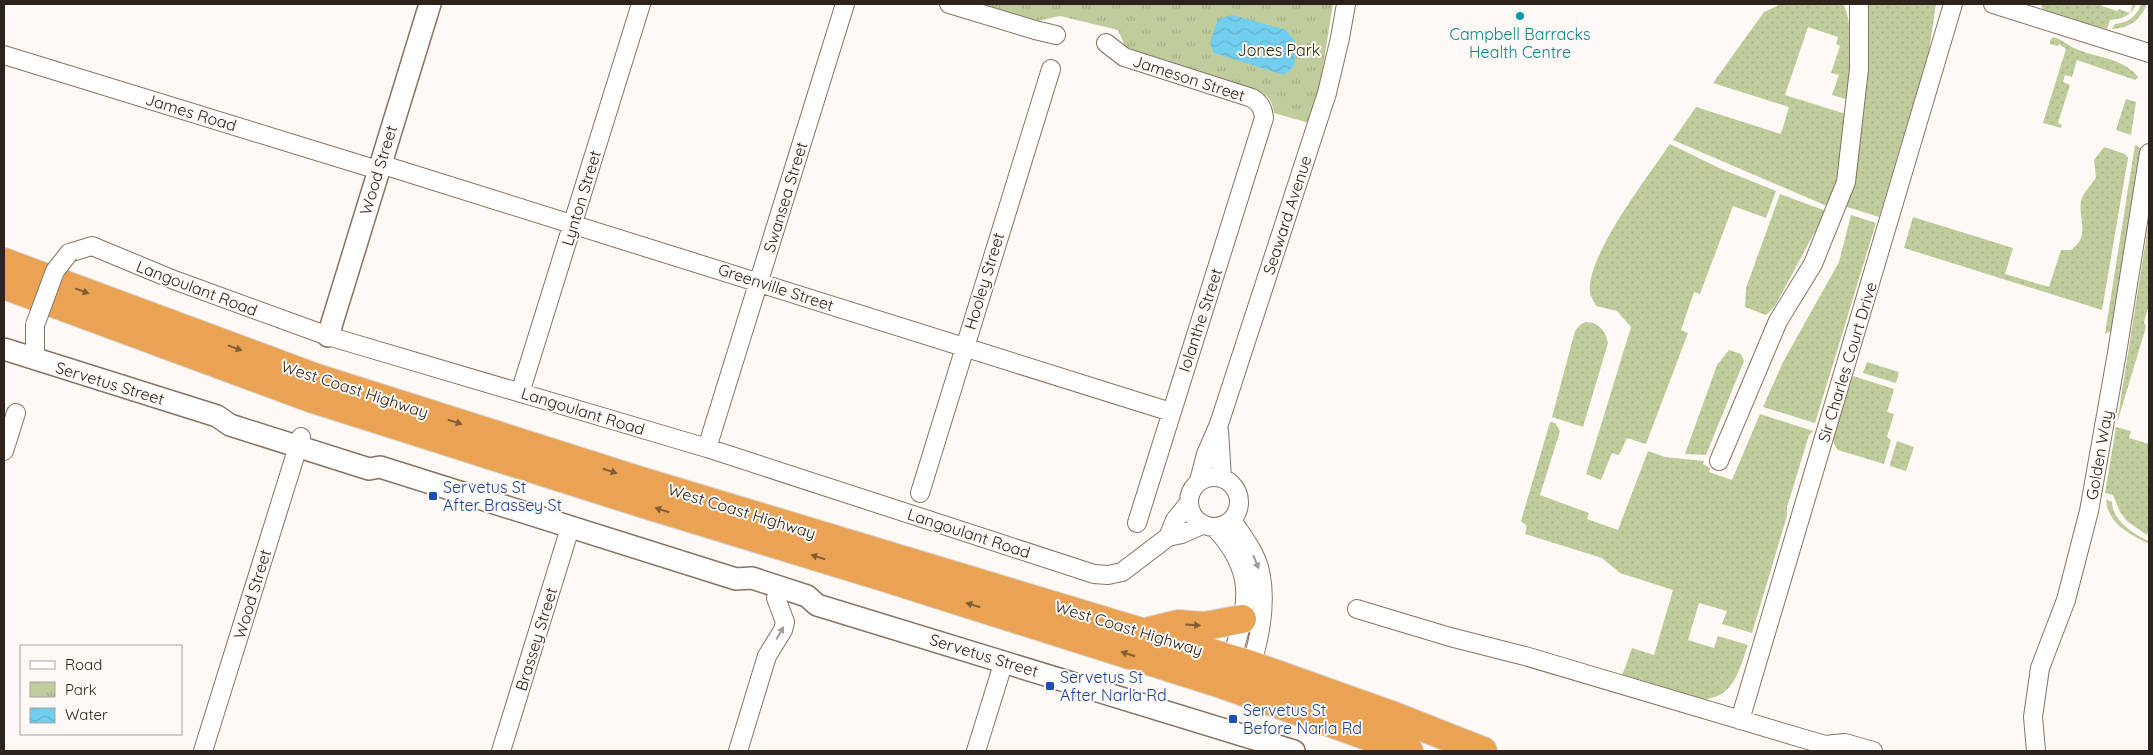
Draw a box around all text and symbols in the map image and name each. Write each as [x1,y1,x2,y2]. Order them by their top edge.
marker: Campbell Barracks Health Centre [1514,10,1526,22]
place label: Campbell Barracks Health Centre [1449,24,1591,62]
park label: Jones Park [1238,40,1320,60]
street label: Jameson Street [1130,50,1248,106]
street label: James Road [143,89,239,135]
street label: Wood Street [355,123,401,217]
street label: Swansea Street [759,139,811,255]
street label: Lynton Street [557,148,605,248]
street label: Seaward Avenue [1258,153,1316,277]
street label: Hooley Street [960,230,1008,332]
street label: Langoulant Road [134,256,260,320]
street label: Greenville Street [716,259,836,315]
street label: Iolanthe Street [1174,266,1226,374]
street label: Sir Charles Court Drive [1813,279,1881,445]
one-way arrow [75,287,90,295]
one-way arrow [227,344,242,352]
street label: West Coast Highway [279,356,431,422]
street label: Servetus Street [53,357,167,409]
street label: Langoulant Road [519,383,647,439]
street label: Golden Way [2081,409,2117,501]
one-way arrow [447,418,462,426]
one-way arrow [602,467,617,475]
place label: Servetus St After Brassey St [443,477,562,515]
street label: West Coast Highway [666,479,818,543]
marker: Servetus St After Brassey St [427,490,439,502]
street label: Langoulant Road [905,504,1033,562]
one-way arrow [654,505,669,513]
street label: Wood Street [229,547,275,641]
one-way arrow [810,553,825,561]
one-way arrow [1252,555,1260,570]
street label: Brassey Street [511,585,561,693]
street label: West Coast Highway [1053,596,1205,660]
one-way arrow [965,601,980,609]
one-way arrow [1185,622,1201,630]
one-way arrow [775,626,784,640]
street label: Servetus Street [927,629,1041,681]
legend [20,645,182,735]
one-way arrow [1120,650,1135,658]
text: Road [65,655,102,674]
place label: Servetus St After Narla Rd [1060,667,1167,705]
text: Park [65,680,97,699]
marker: Servetus St After Narla Rd [1044,680,1056,692]
place label: Servetus St Before Narla Rd [1243,700,1362,738]
text: Water [65,705,108,724]
marker: Servetus St Before Narla Rd [1227,713,1239,725]

